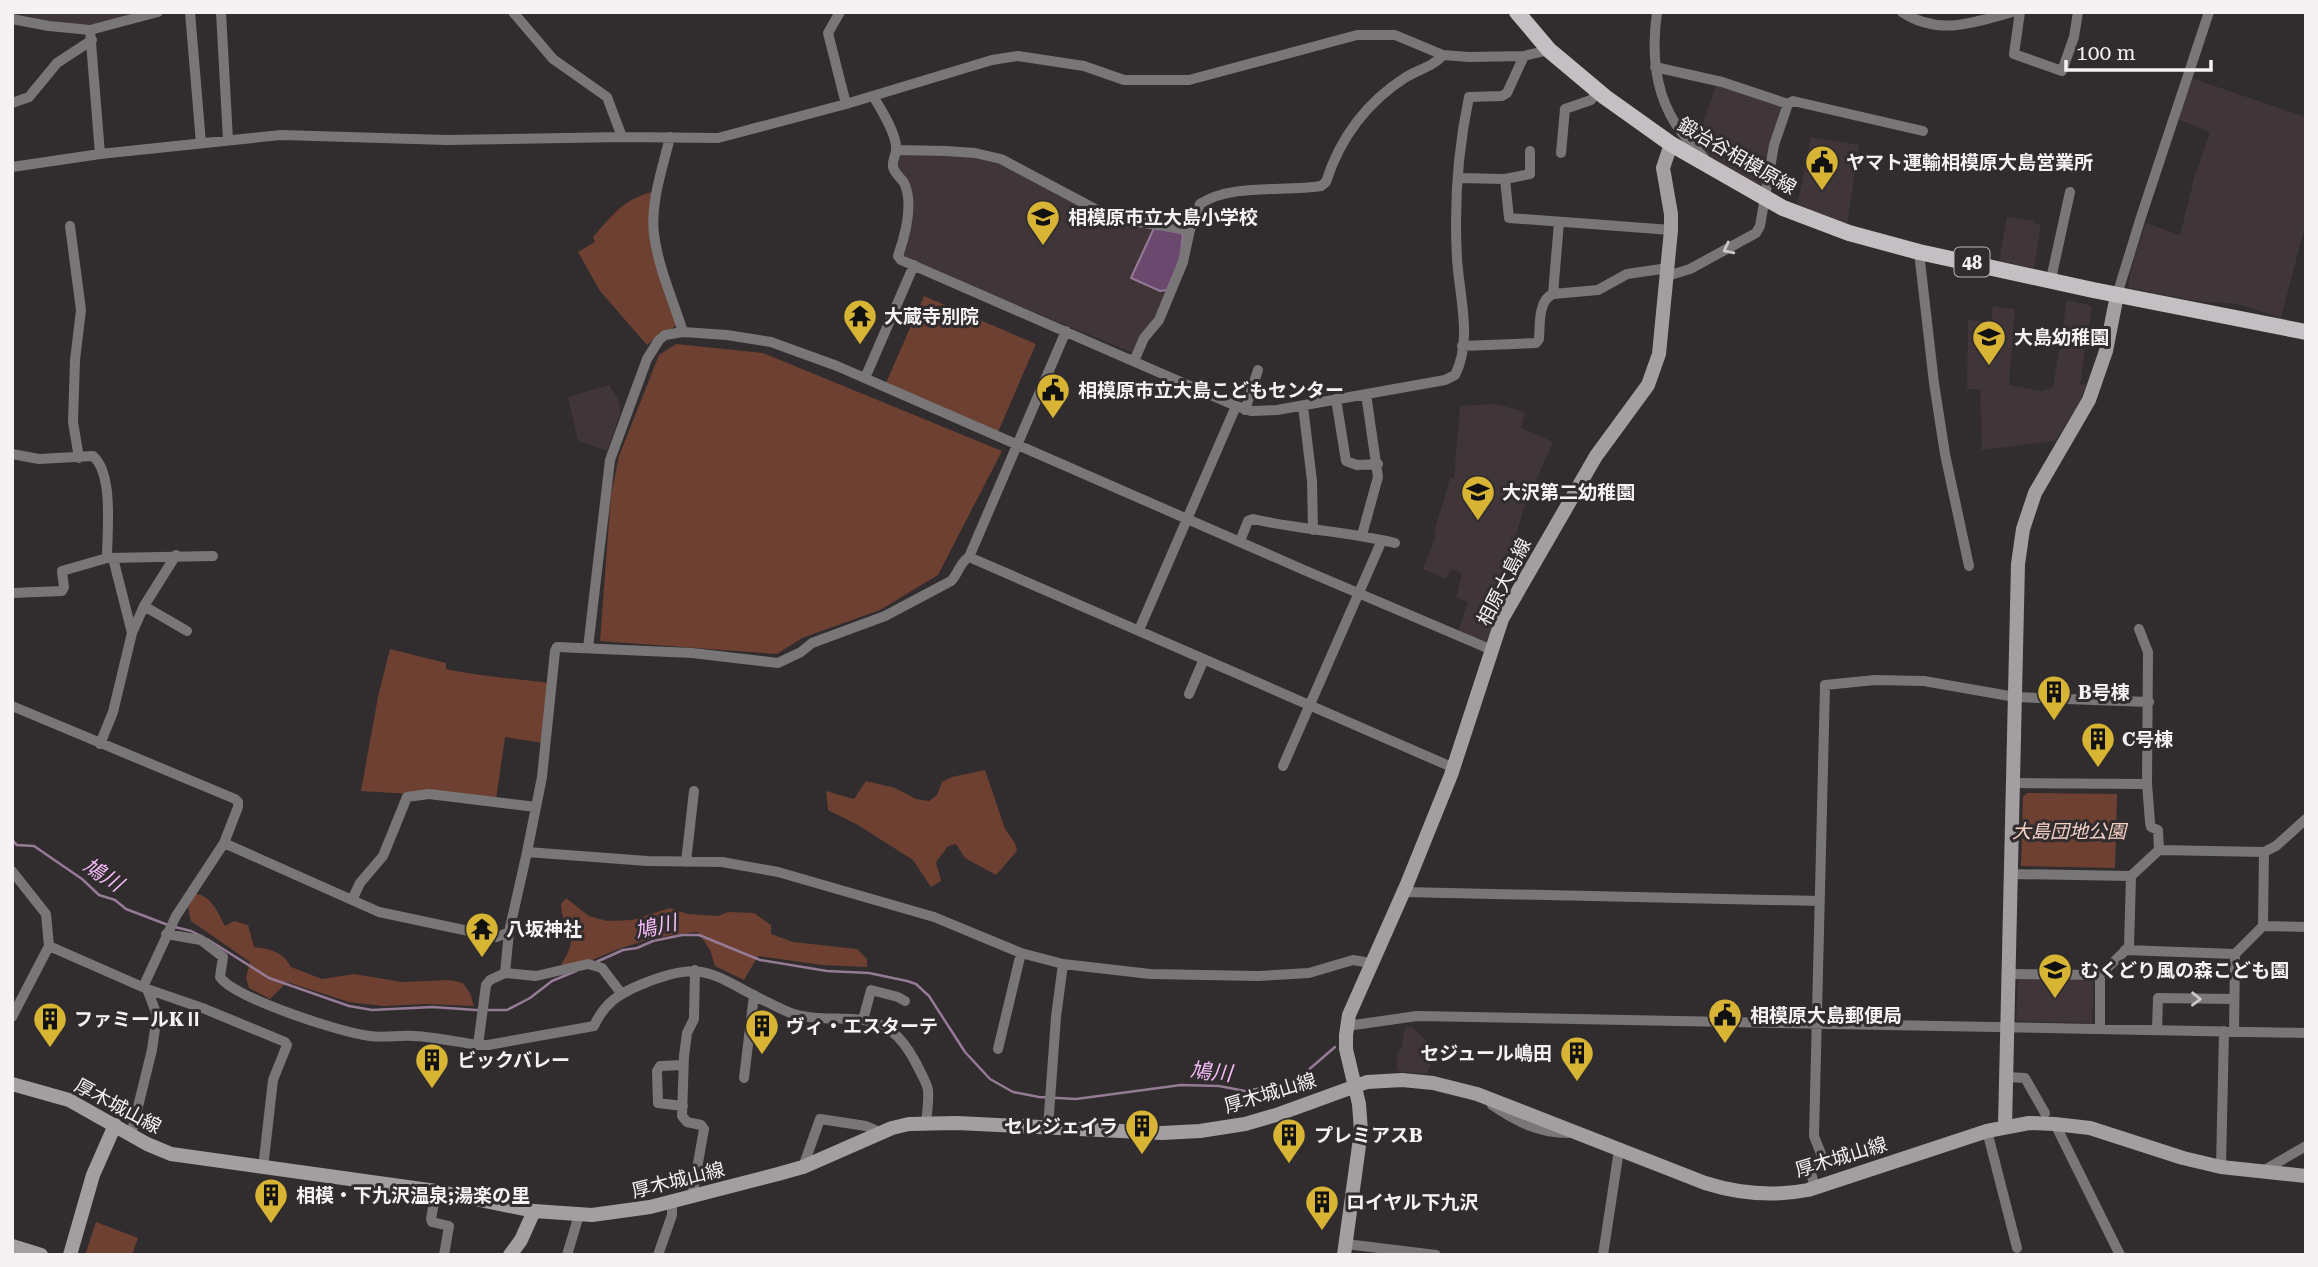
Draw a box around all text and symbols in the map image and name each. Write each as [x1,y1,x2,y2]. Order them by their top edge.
scale bar [2066,28,2211,72]
text: 100 m [2076,41,2136,65]
street label: 鍛冶谷相模原線 [1674,113,1800,199]
public building icon: ヤマト運輸相模原大島営業所 [1803,143,1841,192]
place label: ヤマト運輸相模原大島営業所 [1846,151,2093,174]
school or university icon: 相模原市立大島小学校 [1024,198,1062,247]
place label: 相模原市立大島小学校 [1068,206,1258,229]
one-way arrow [1723,240,1735,254]
road number: 48 [1954,248,1990,276]
temple icon: 大蔵寺別院 [841,297,879,346]
place label: 大蔵寺別院 [884,305,979,328]
school or university icon: 大島幼稚園 [1970,318,2008,367]
place label: 大島幼稚園 [2014,326,2109,349]
public building icon: 相模原市立大島こどもセンター [1034,371,1072,420]
place label: 相模原市立大島こどもセンター [1078,379,1344,402]
school or university icon: 大沢第二幼稚園 [1459,473,1497,522]
place label: 大沢第二幼稚園 [1502,481,1635,504]
street label: 相原大島線 [1472,534,1536,630]
building icon: B号棟 [2035,673,2073,722]
place label: B号棟 [2078,681,2130,704]
building icon: C号棟 [2079,720,2117,769]
place label: C号棟 [2122,728,2173,751]
park label: 大島団地公園 [2012,820,2129,843]
water label: 鳩川 [79,853,129,898]
temple icon: 八坂神社 [463,910,501,959]
water label: 鳩川 [633,910,681,943]
place label: 八坂神社 [506,918,582,941]
school or university icon: むくどり風の森こども園 [2036,951,2074,1000]
place label: むくどり風の森こども園 [2080,959,2289,982]
one-way arrow [2191,991,2202,1006]
public building icon: 相模原大島郵便局 [1706,996,1744,1045]
building icon: ファミールKⅡ [31,1000,69,1049]
place label: 相模原大島郵便局 [1750,1004,1902,1027]
building icon: ヴィ・エスターテ [743,1007,781,1056]
place label: ファミールKⅡ [74,1008,203,1031]
place label: ヴィ・エスターテ [786,1015,938,1038]
building icon: セジュール嶋田 [1558,1034,1596,1083]
building icon: ビックバレー [413,1041,451,1090]
place label: セジュール嶋田 [1420,1042,1552,1065]
place label: ビックバレー [457,1049,570,1072]
water label: 鳩川 [1189,1058,1235,1086]
street label: 厚木城山線 [1221,1068,1319,1118]
street label: 厚木城山線 [71,1074,165,1138]
building icon: セレジェイラ [1123,1107,1161,1156]
place label: セレジェイラ [1004,1115,1118,1138]
building icon: プレミアスB [1270,1116,1308,1165]
place label: プレミアスB [1314,1124,1423,1147]
street label: 厚木城山線 [1792,1132,1890,1182]
street label: 厚木城山線 [629,1157,727,1203]
building icon: 相模・下九沢温泉;湯楽の里 [252,1176,290,1225]
building icon: ロイヤル下九沢 [1303,1183,1341,1232]
place label: 相模・下九沢温泉;湯楽の里 [296,1184,530,1207]
place label: ロイヤル下九沢 [1346,1191,1478,1214]

